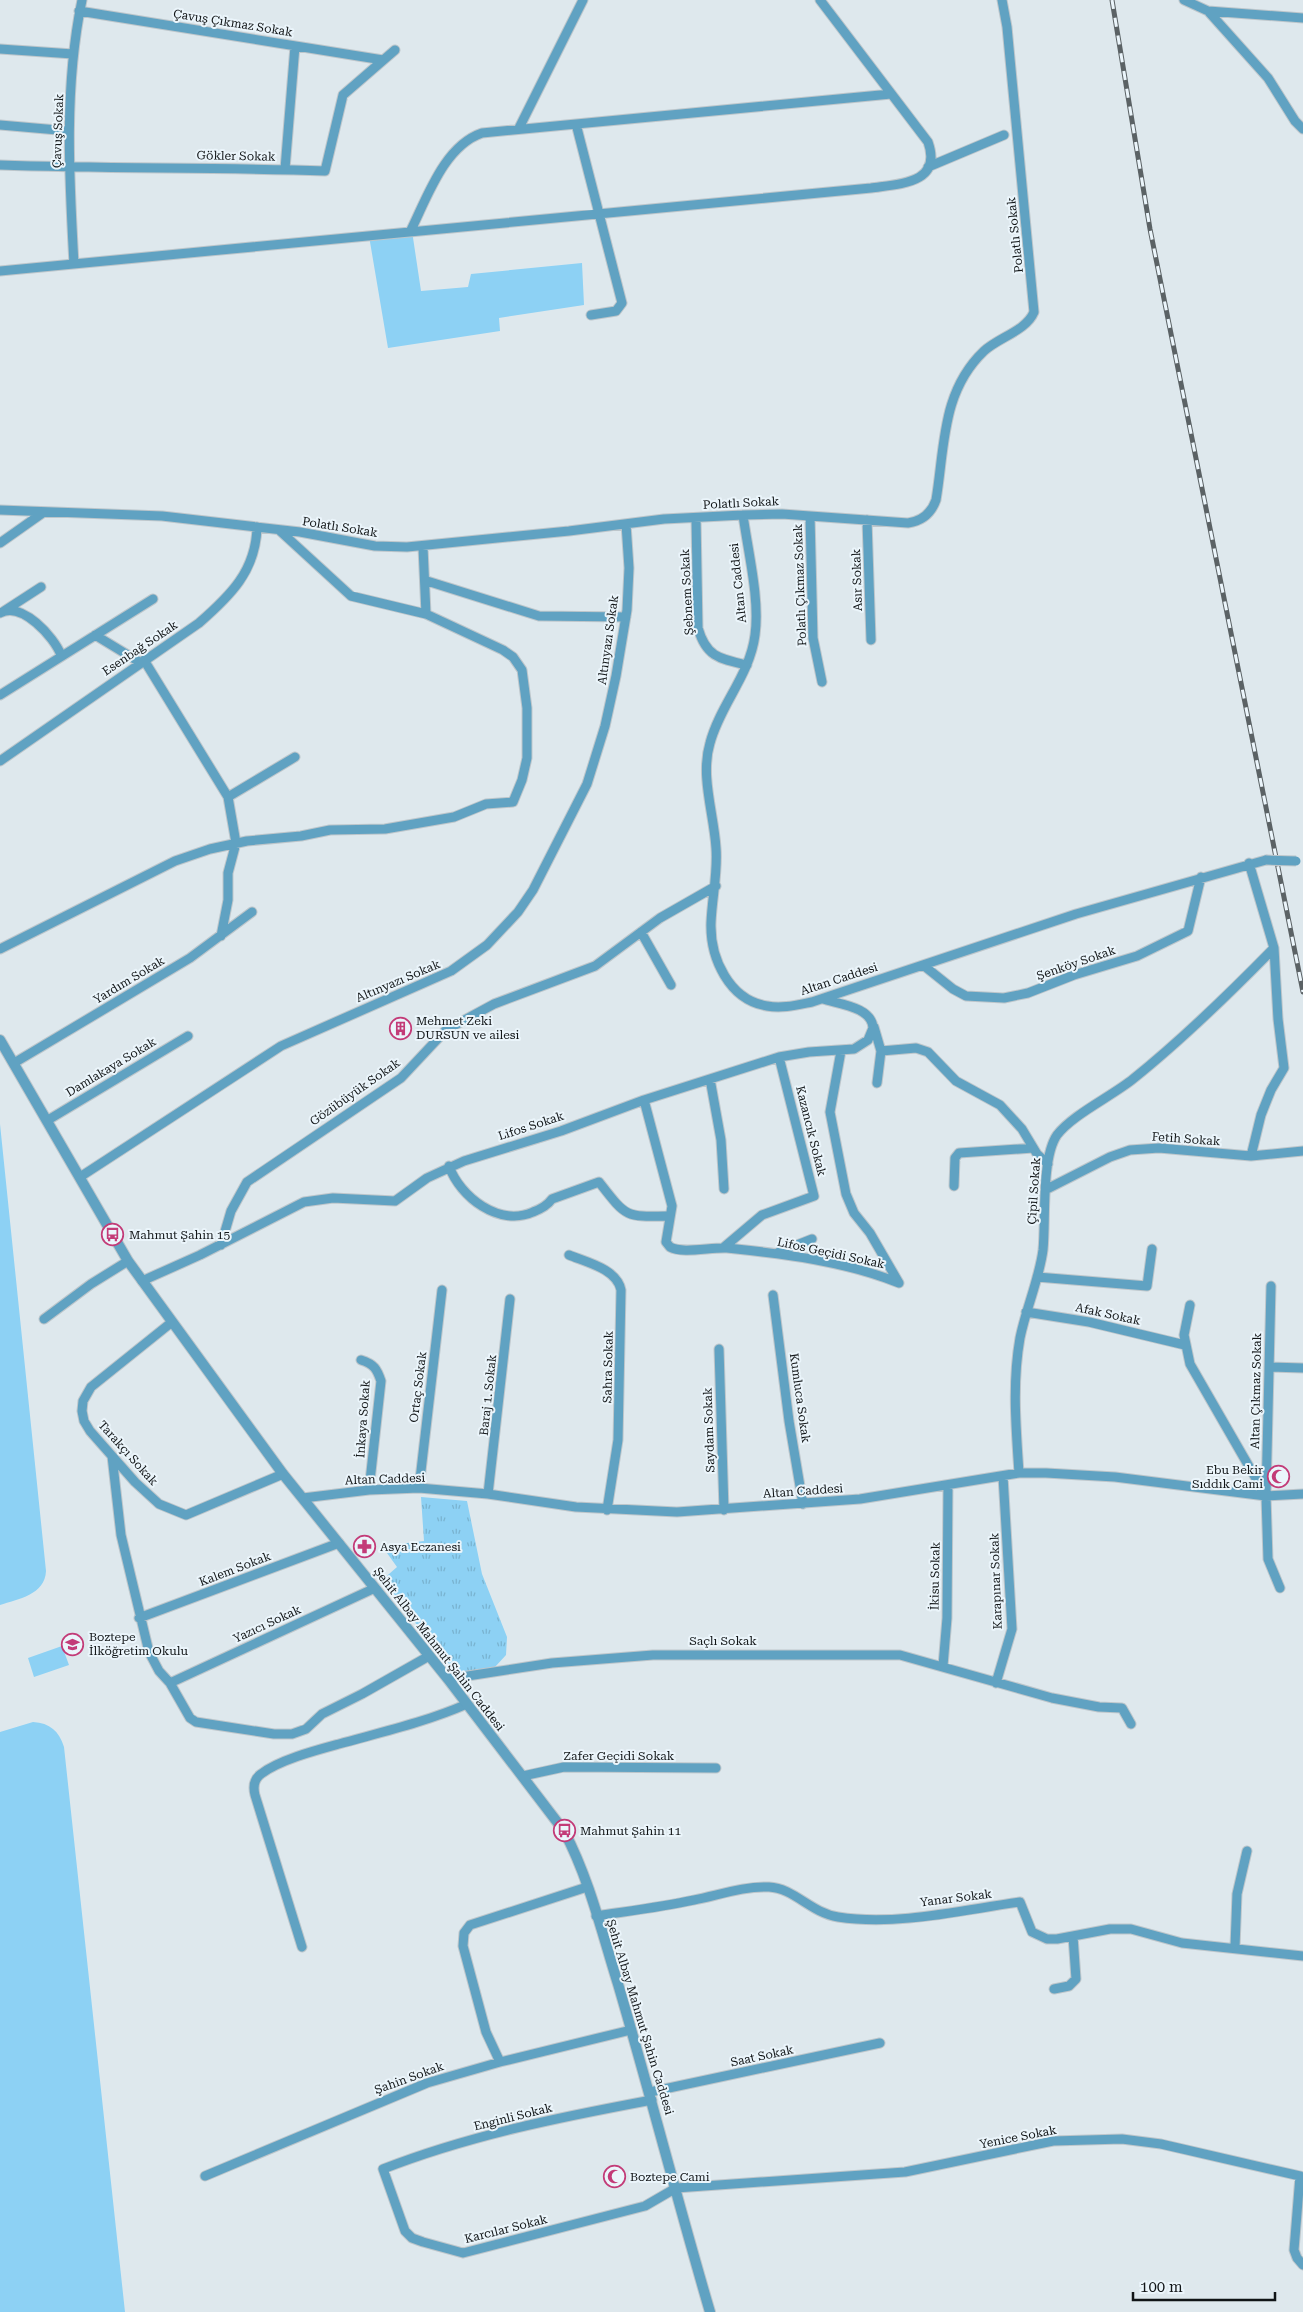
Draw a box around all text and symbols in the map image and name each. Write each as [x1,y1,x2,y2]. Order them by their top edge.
street label: Çavuş Çıkmaz Sokak [172,7,294,39]
street label: Çavuş Sokak [50,93,66,168]
street label: Gökler Sokak [196,148,276,164]
street label: Polatlı Sokak [1004,196,1026,274]
street label: Polatlı Sokak [703,494,780,512]
street label: Polatlı Sokak [301,514,379,540]
street label: Polatlı Çıkmaz Sokak [791,523,809,646]
street label: Altan Caddesi [727,542,749,624]
street label: Şebnem Sokak [678,548,696,636]
street label: Asır Sokak [849,548,865,611]
street label: Altınyazı Sokak [595,594,621,686]
street label: Esenbağ Sokak [100,617,181,678]
street label: Şenköy Sokak [1035,943,1118,983]
street label: Yardım Sokak [91,953,167,1007]
street label: Altınyazı Sokak [354,957,443,1005]
street label: Altan Caddesi [799,960,880,998]
place label: Mehmet Zeki DURSUN ve ailesi [416,1014,520,1042]
building icon: Mehmet Zeki DURSUN ve ailesi [388,1016,412,1040]
street label: Damlakaya Sokak [63,1034,159,1099]
street label: Gözübüyük Sokak [307,1055,403,1128]
street label: Kazancık Sokak [793,1084,829,1178]
street label: Lifos Sokak [496,1109,566,1143]
street label: Fetih Sokak [1151,1130,1221,1148]
street label: Çipil Sokak [1025,1157,1043,1225]
bus stop icon: Mahmut Şahin 15 [101,1223,125,1247]
place label: Mahmut Şahin 15 [129,1228,231,1242]
street label: Lifos Geçidi Sokak [776,1235,886,1271]
street label: Afak Sokak [1074,1300,1142,1328]
street label: Sahra Sokak [600,1330,616,1403]
street label: Altan Çıkmaz Sokak [1248,1332,1264,1449]
street label: Ortaç Sokak [407,1350,429,1423]
street label: Kumluca Sokak [787,1352,813,1444]
street label: Baraj 1. Sokak [477,1353,499,1436]
street label: İnkaya Sokak [353,1379,373,1458]
street label: Saydam Sokak [701,1387,717,1473]
street label: Tarakçı Sokak [95,1418,161,1489]
place label: Ebu Bekir Sıddık Cami [1192,1463,1263,1491]
mosque icon: Ebu Bekir Sıddık Cami [1267,1465,1291,1489]
street label: Altan Caddesi [345,1471,426,1487]
street label: Altan Caddesi [762,1481,844,1501]
street label: Karapınar Sokak [987,1532,1005,1630]
pharmacy icon: Asya Eczanesi [352,1535,376,1559]
place label: Asya Eczanesi [380,1540,461,1554]
street label: İkisu Sokak [927,1541,943,1610]
street label: Kalem Sokak [197,1549,273,1589]
street label: Şehit Albay Mahmut Şahin Caddesi [371,1564,507,1734]
street label: Yazıcı Sokak [231,1602,303,1646]
place label: Boztepe İlköğretim Okulu [89,1630,188,1658]
school or university icon: Boztepe İlköğretim Okulu [61,1632,85,1656]
street label: Saçlı Sokak [689,1634,757,1648]
street label: Zafer Geçidi Sokak [564,1749,675,1763]
bus stop icon: Mahmut Şahin 11 [552,1819,576,1843]
place label: Mahmut Şahin 11 [580,1824,682,1838]
street label: Yanar Sokak [919,1887,993,1909]
street label: Şehit Albay Mahmut Şahin Caddesi [604,1918,677,2117]
street label: Saat Sokak [729,2042,795,2070]
street label: Şahin Sokak [372,2059,446,2097]
street label: Enginli Sokak [472,2100,554,2134]
street label: Yenice Sokak [978,2123,1058,2151]
mosque icon: Boztepe Cami [602,2165,626,2189]
place label: Boztepe Cami [630,2170,710,2184]
street label: Karcılar Sokak [463,2212,549,2246]
scale bar [1133,2270,1276,2302]
text: 100 m [1140,2278,1183,2296]

